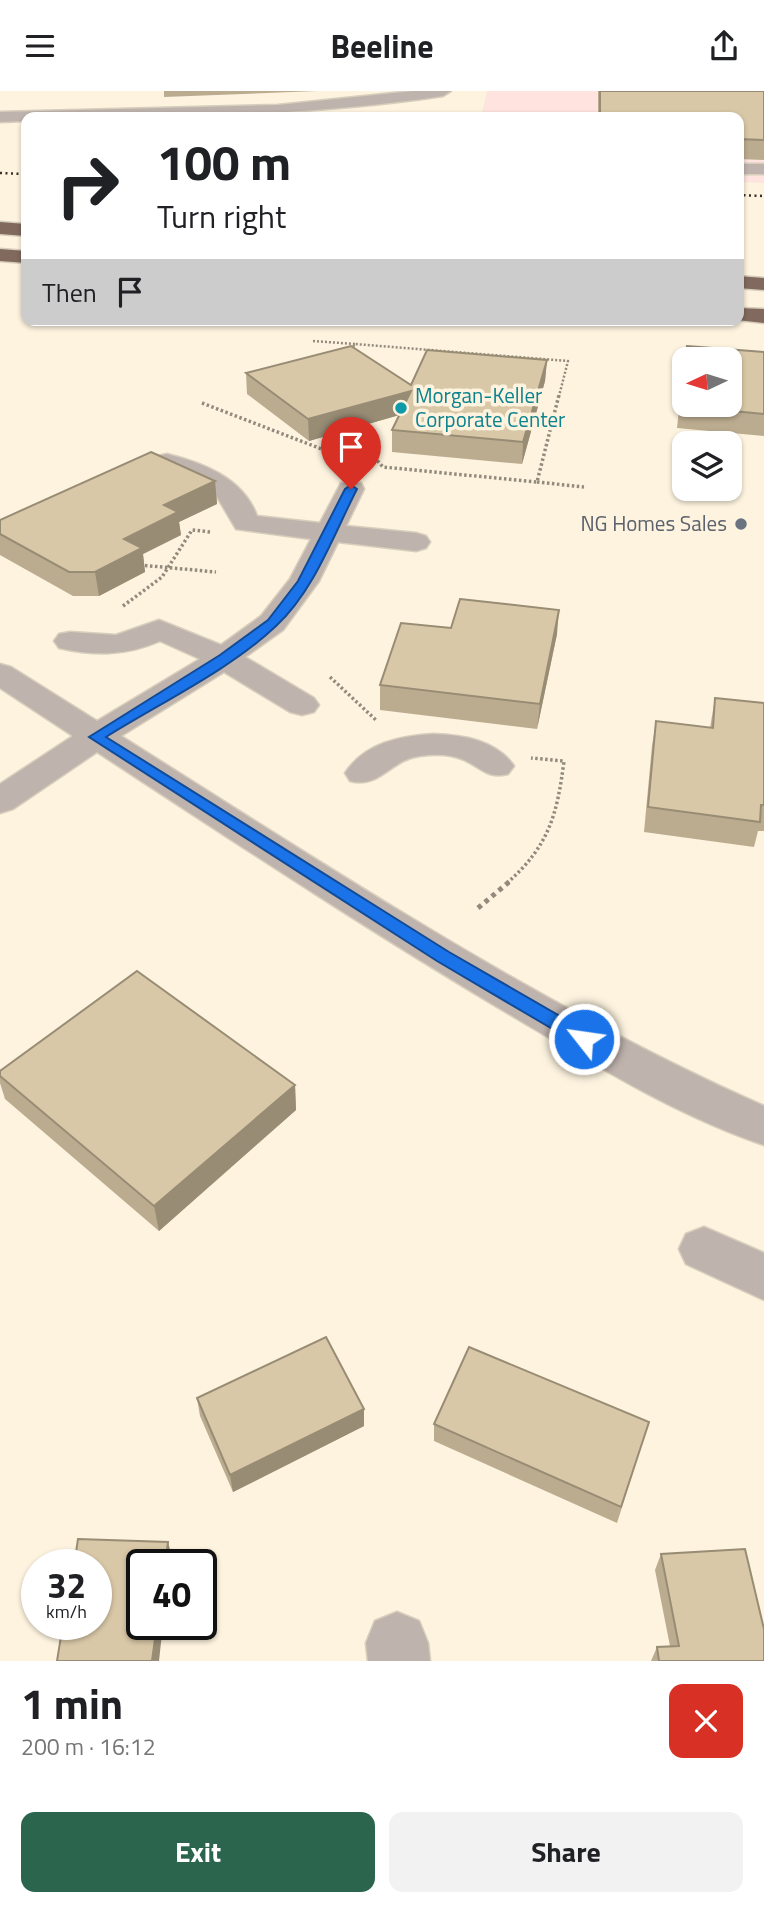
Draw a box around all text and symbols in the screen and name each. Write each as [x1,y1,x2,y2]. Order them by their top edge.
text: Beeline [330,22,434,70]
icon: menu [21,27,59,65]
icon: share [705,27,743,65]
text: 100 m [157,124,291,199]
icon: right [42,140,133,231]
text: Turn right [157,192,286,240]
text: Then [42,273,97,312]
icon: arrive [111,273,149,311]
north arrow [672,347,742,417]
map controls [672,347,742,501]
place label: Morgan-Keller Corporate Center [415,379,565,435]
marker: Morgan-Keller Corporate Center [393,400,409,416]
pin [321,417,381,489]
icon: arrive [332,428,370,466]
button: layers [672,431,742,501]
place label: NG Homes Sales [580,507,727,539]
marker: NG Homes Sales [733,516,749,532]
position arrow [547,1002,621,1076]
speed limit sign: 40 [126,1549,217,1640]
text: 32 [47,1558,86,1612]
text: km/h [46,1598,87,1625]
text: 1 min [21,1671,123,1735]
button: close [669,1684,743,1758]
text: 200 m · 16:12 [21,1729,156,1764]
button: Exit [21,1812,375,1892]
button: Share [389,1812,743,1892]

